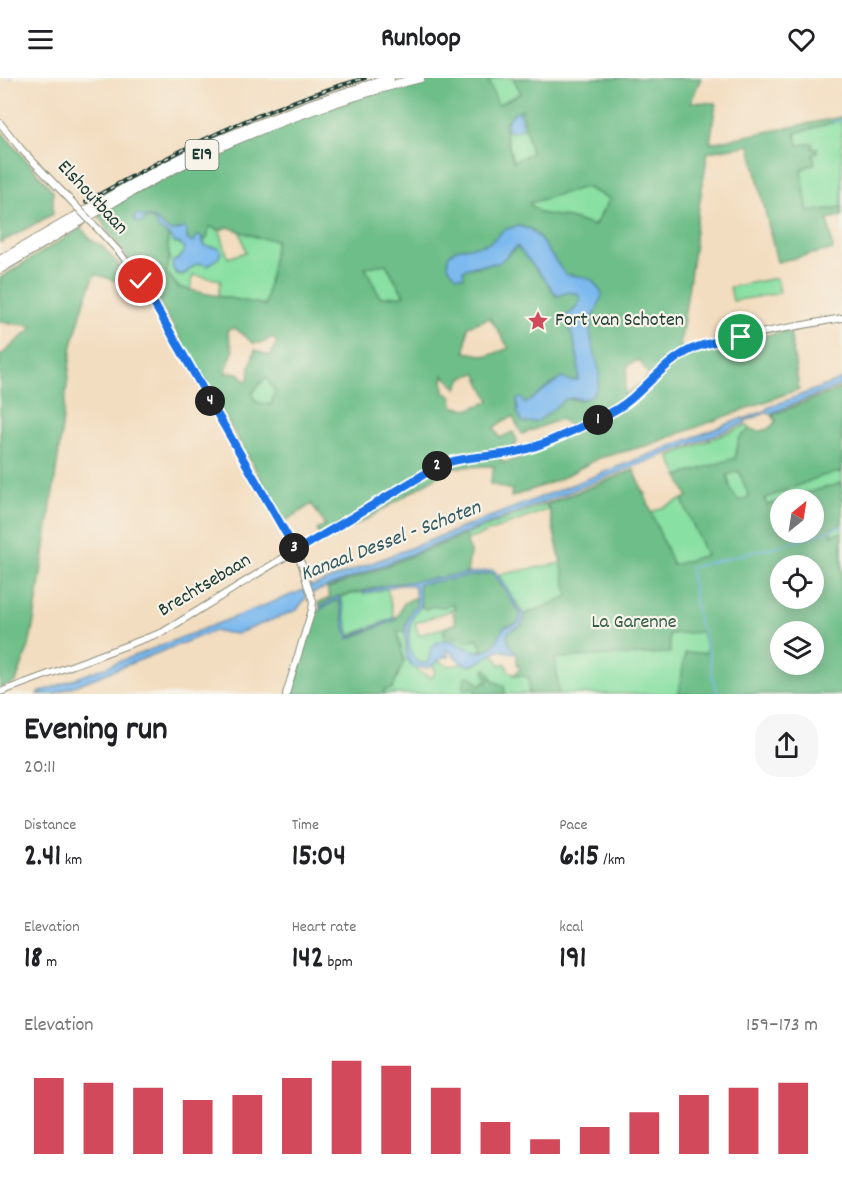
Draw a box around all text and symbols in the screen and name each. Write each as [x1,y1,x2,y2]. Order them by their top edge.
text: Runloop [381,20,461,59]
icon: menu [24,23,57,56]
icon: heart [785,23,818,56]
road number: E19 [186,140,218,170]
street label: Elshoutbaan [50,154,134,242]
pin [115,255,166,306]
icon: check [124,264,157,297]
place label: Fort van Schoten [555,307,684,335]
place icon: Fort van Schoten [526,309,550,333]
pin [715,311,766,362]
icon: arrive [724,320,757,353]
pin: 4 [195,386,225,416]
text: 4 [207,389,213,412]
pin: 1 [583,405,613,435]
text: 1 [596,408,600,431]
pin: 2 [422,451,452,481]
text: 2 [434,454,441,477]
north arrow [770,489,824,543]
map controls [770,489,824,675]
water label: Kanaal Dessel - Schoten [297,493,487,590]
pin: 3 [279,533,309,563]
text: 3 [290,536,298,559]
street label: Brechtsebaan [153,547,257,625]
button: locate [770,555,824,609]
park label: La Garenne [591,609,677,637]
button: layers [770,621,824,675]
text: Evening run [24,708,168,755]
button: share [755,714,818,777]
text: 20:11 [24,754,56,782]
text: Distance [24,814,76,837]
text: Time [292,814,319,837]
text: Pace [559,814,588,837]
text: 2.41 [24,837,61,880]
text: 15:04 [292,837,346,880]
text: 6:15 [559,837,599,880]
text: km [61,849,82,872]
text: /km [599,849,625,872]
text: Elevation [24,916,80,939]
text: Heart rate [292,916,356,939]
text: kcal [559,916,584,939]
text: 18 [24,939,43,982]
text: 142 [292,939,324,982]
text: 191 [559,939,586,982]
text: m [43,951,57,974]
text: bpm [324,951,353,974]
text: Elevation [24,1012,94,1040]
text: 159–173 m [746,1012,818,1040]

